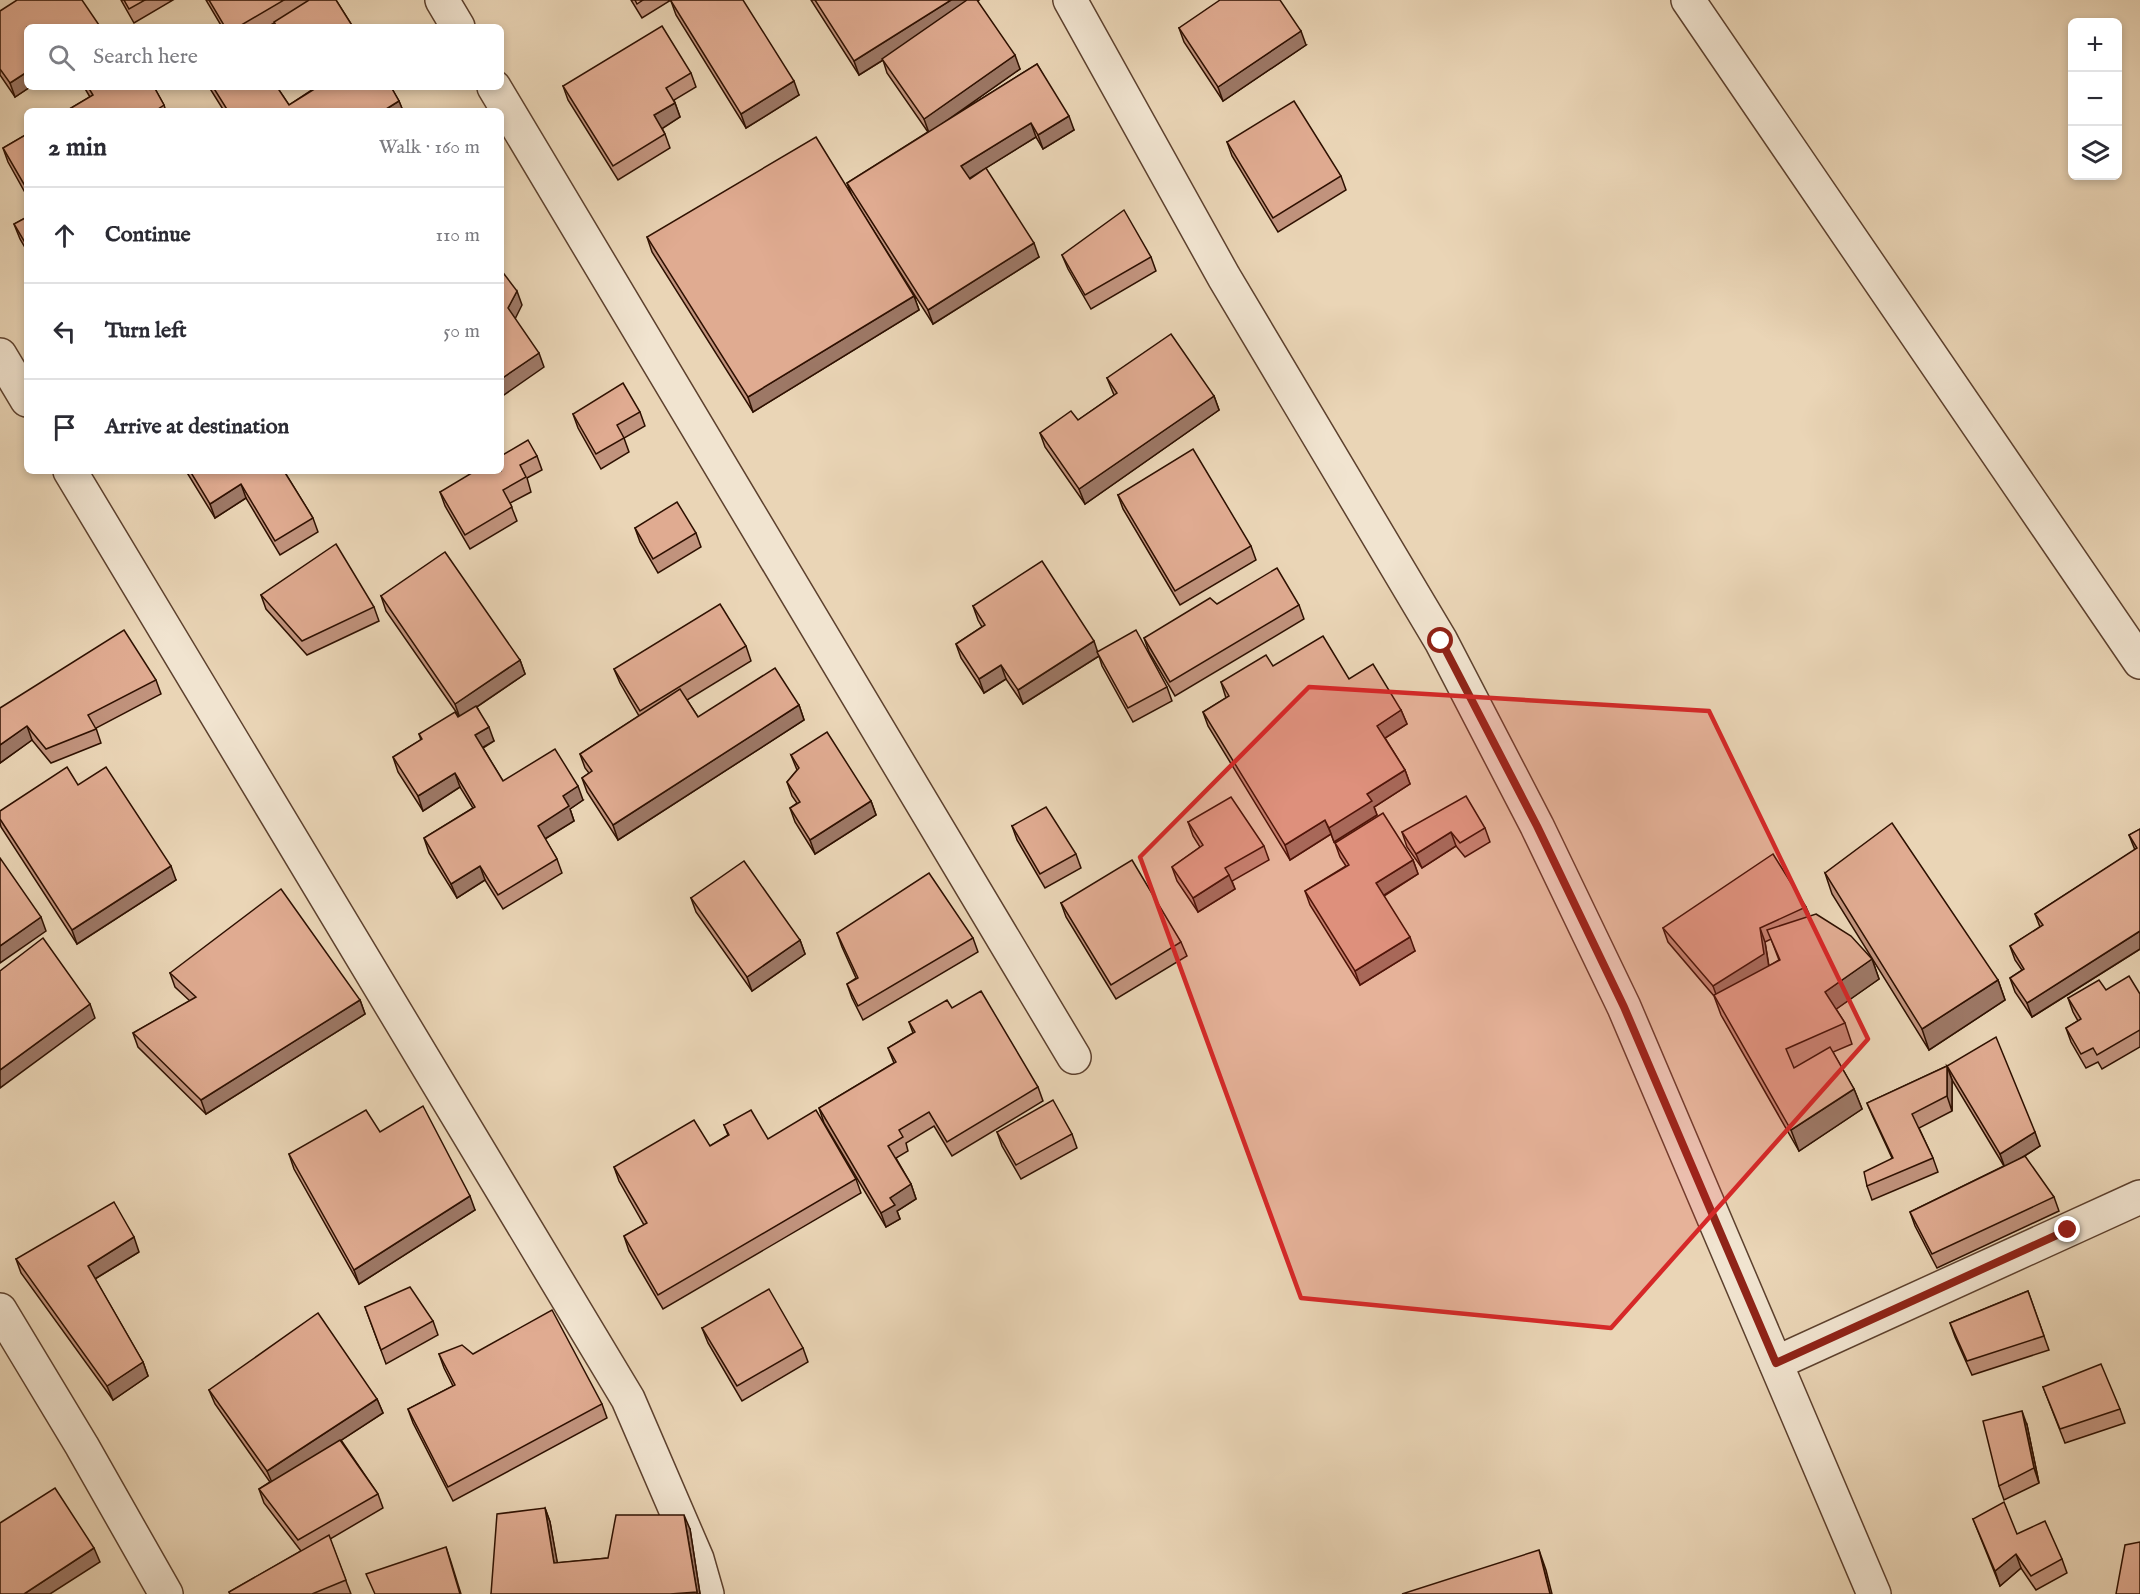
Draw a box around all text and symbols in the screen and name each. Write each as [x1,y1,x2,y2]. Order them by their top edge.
map controls [2068,18,2122,180]
button: + [2068,18,2122,72]
search box [24,24,504,90]
icon: search [45,41,78,74]
text: Search here [93,43,198,71]
button: − [2068,72,2122,126]
button: layers [2068,126,2122,180]
text: 2 min [48,131,107,164]
text: Walk · 160 m [379,135,480,160]
icon: ahead [48,219,81,252]
text: Continue [105,221,191,249]
text: 110 m [436,223,480,248]
icon: left [48,315,81,348]
text: Turn left [105,317,187,345]
text: 50 m [443,319,480,344]
icon: arrive [48,411,81,444]
text: Arrive at destination [105,413,289,441]
route start [1427,627,1453,653]
route end [2054,1216,2080,1242]

